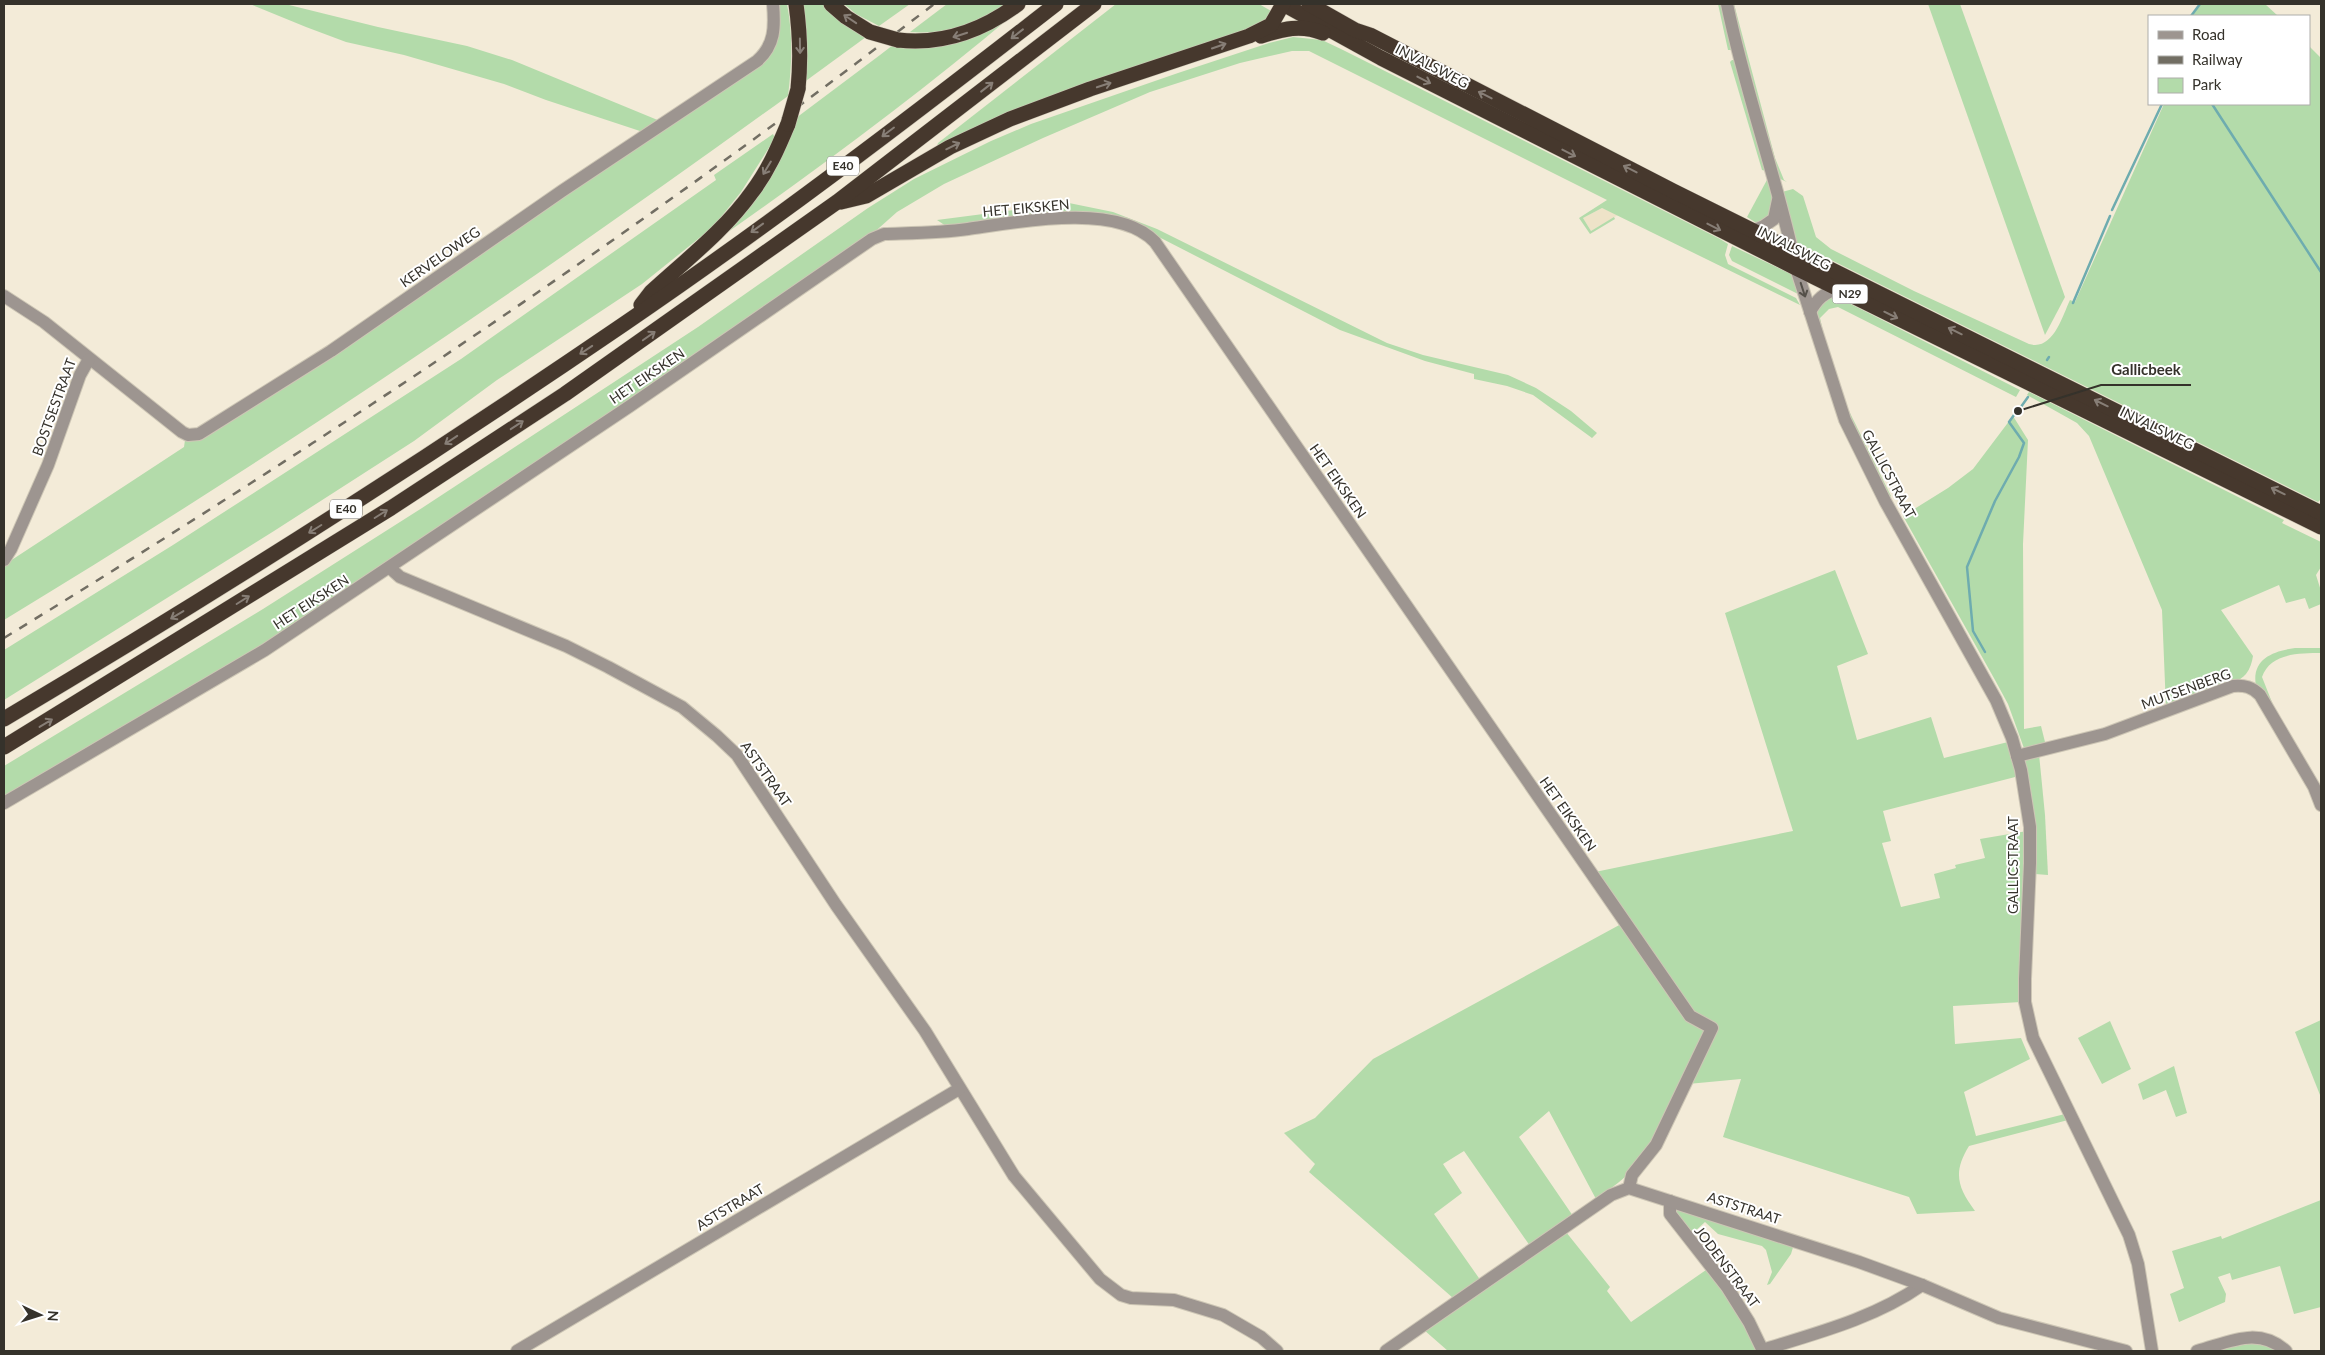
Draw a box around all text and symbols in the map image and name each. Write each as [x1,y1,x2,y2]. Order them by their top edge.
one-way arrow [843,14,857,24]
legend [2148,15,2310,105]
text: Road [2192,25,2225,43]
one-way arrow [1011,28,1024,39]
one-way arrow [952,30,968,40]
one-way arrow [795,38,805,54]
street label: INVALSWEG [1393,40,1472,91]
one-way arrow [1211,41,1227,50]
text: Railway [2192,50,2243,68]
text: Park [2192,75,2222,93]
one-way arrow [1416,76,1431,85]
one-way arrow [1095,80,1111,89]
one-way arrow [980,82,993,93]
one-way arrow [1478,90,1493,99]
one-way arrow [882,127,895,138]
one-way arrow [946,141,961,151]
one-way arrow [1562,149,1577,159]
road number: E40 [827,157,859,176]
one-way arrow [762,161,772,175]
one-way arrow [1622,164,1637,174]
street label: HET EIKSKEN [982,195,1070,220]
one-way arrow [1707,222,1722,232]
street label: INVALSWEG [1755,222,1834,273]
street label: KERVELOWEG [396,223,483,290]
one-way arrow [750,223,764,233]
one-way arrow [1799,281,1808,297]
road number: N29 [1832,284,1868,304]
one-way arrow [1883,311,1898,320]
one-way arrow [1948,326,1963,335]
one-way arrow [642,331,655,342]
street label: HET EIKSKEN [606,344,688,407]
one-way arrow [579,345,593,355]
street label: BOSTSESTRAAT [28,355,79,458]
callout: Gallicbeek [2101,355,2191,385]
text: Gallicbeek [2111,360,2182,378]
one-way arrow [2094,398,2109,407]
street label: INVALSWEG [2117,402,2197,453]
one-way arrow [510,420,524,430]
street label: GALLICSTRAAT [1859,426,1920,522]
one-way arrow [444,435,458,445]
street label: HET EIKSKEN [1306,440,1370,521]
one-way arrow [2270,486,2285,496]
road number: E40 [330,499,362,518]
one-way arrow [374,509,388,519]
one-way arrow [308,524,322,534]
street label: HET EIKSKEN [270,571,352,632]
one-way arrow [236,595,250,605]
one-way arrow [170,610,184,620]
street label: MUTSENBERG [2139,664,2233,713]
one-way arrow [38,717,52,727]
street label: ASTSTRAAT [738,738,796,810]
street label: HET EIKSKEN [1536,773,1600,854]
street label: GALLICSTRAAT [2004,815,2021,914]
street label: ASTSTRAAT [693,1179,767,1233]
street label: ASTSTRAAT [1705,1188,1784,1228]
street label: JODENSTRAAT [1691,1223,1764,1311]
north arrow [15,1290,65,1340]
text: N [45,1310,62,1322]

